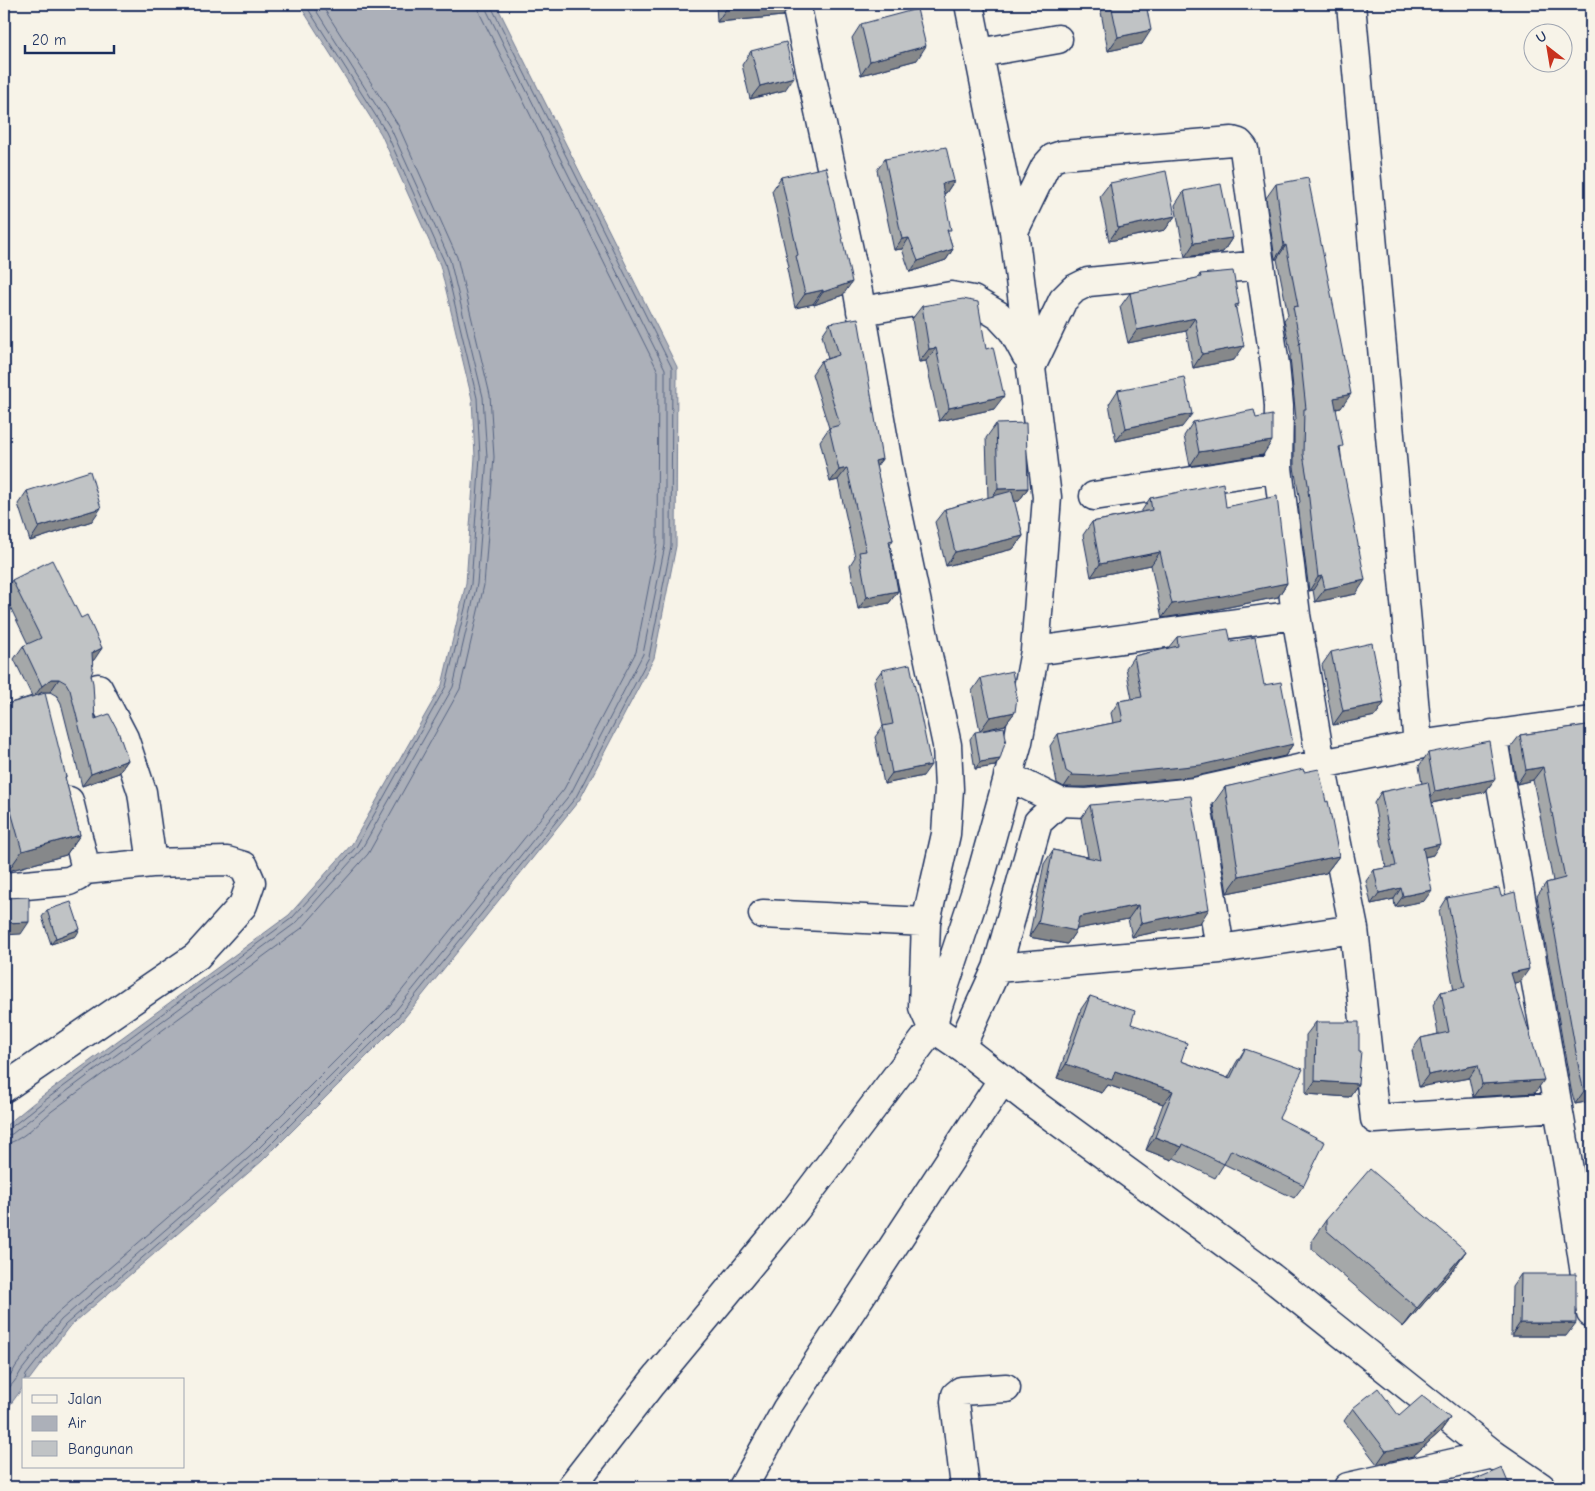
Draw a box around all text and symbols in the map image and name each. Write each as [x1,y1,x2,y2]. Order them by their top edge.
scale bar [25,22,114,54]
north arrow [1522,22,1572,72]
text: U [1533,28,1550,47]
text: 20 m [32,31,66,49]
legend [22,1378,185,1468]
text: Jalan [68,1390,102,1408]
text: Air [68,1414,86,1432]
text: Bangunan [68,1440,133,1458]

